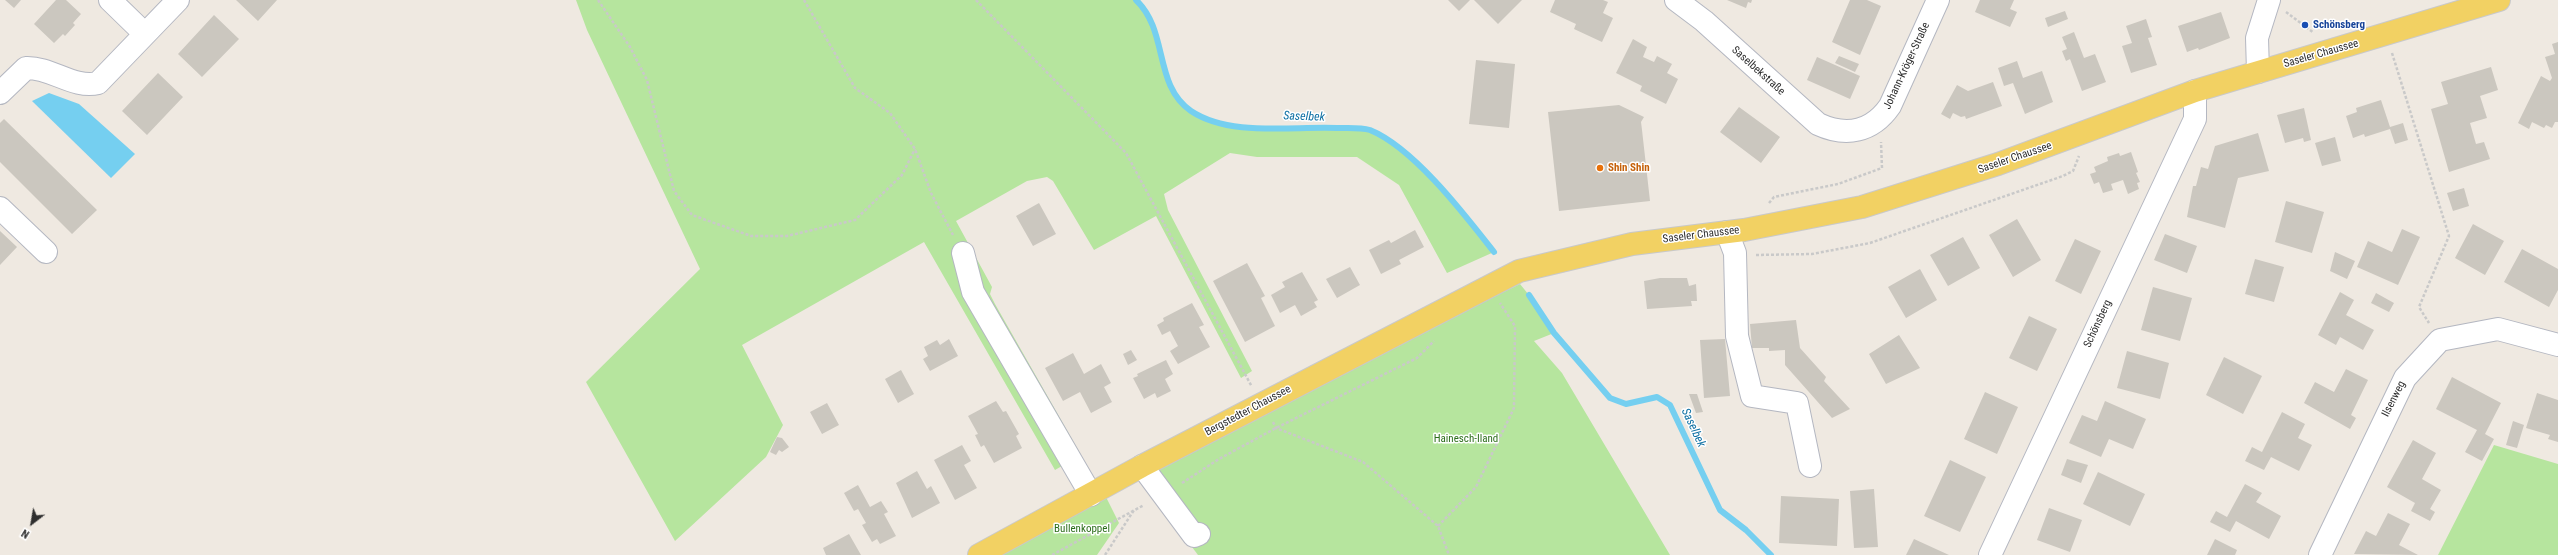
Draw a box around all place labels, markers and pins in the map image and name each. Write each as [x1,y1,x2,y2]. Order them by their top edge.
place label: Schönsberg [2313,18,2365,32]
marker: Schönsberg [2300,20,2310,30]
place label: Shin Shin [1608,161,1650,175]
marker: Shin Shin [1595,163,1605,173]

